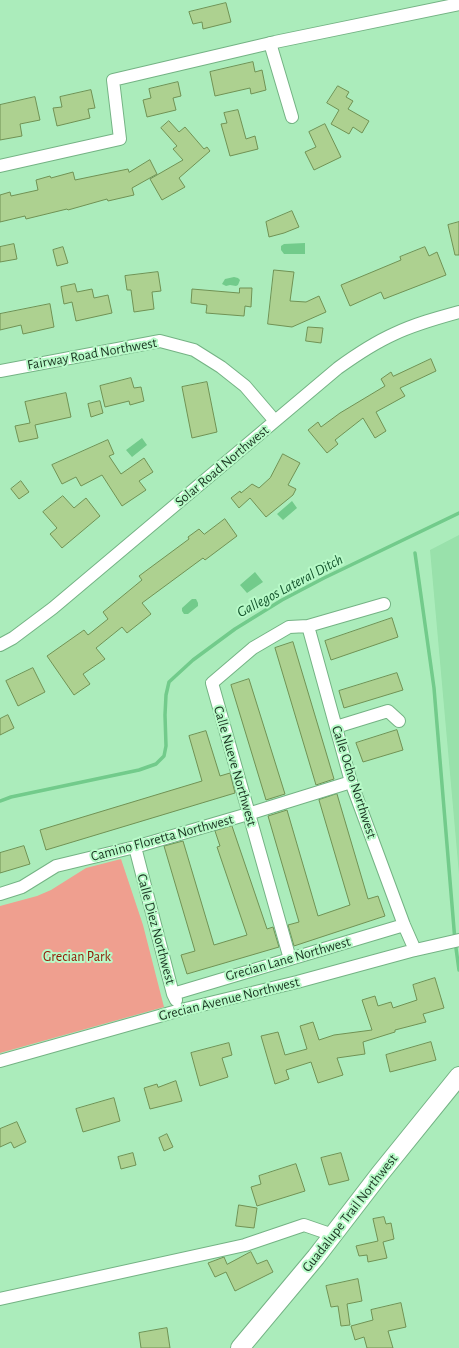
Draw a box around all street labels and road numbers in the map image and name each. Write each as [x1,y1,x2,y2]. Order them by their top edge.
street label: Fairway Road Northwest [26,334,158,374]
street label: Solar Road Northwest [172,422,272,510]
street label: Calle Nueve Northwest [210,704,260,828]
street label: Calle Ocho Northwest [328,724,380,840]
street label: Camino Floretta Northwest [89,811,235,865]
street label: Calle Diez Northwest [133,872,179,986]
street label: Grecian Lane Northwest [224,933,352,985]
street label: Grecian Avenue Northwest [157,973,301,1025]
street label: Guadalupe Trail Northwest [299,1151,401,1275]

